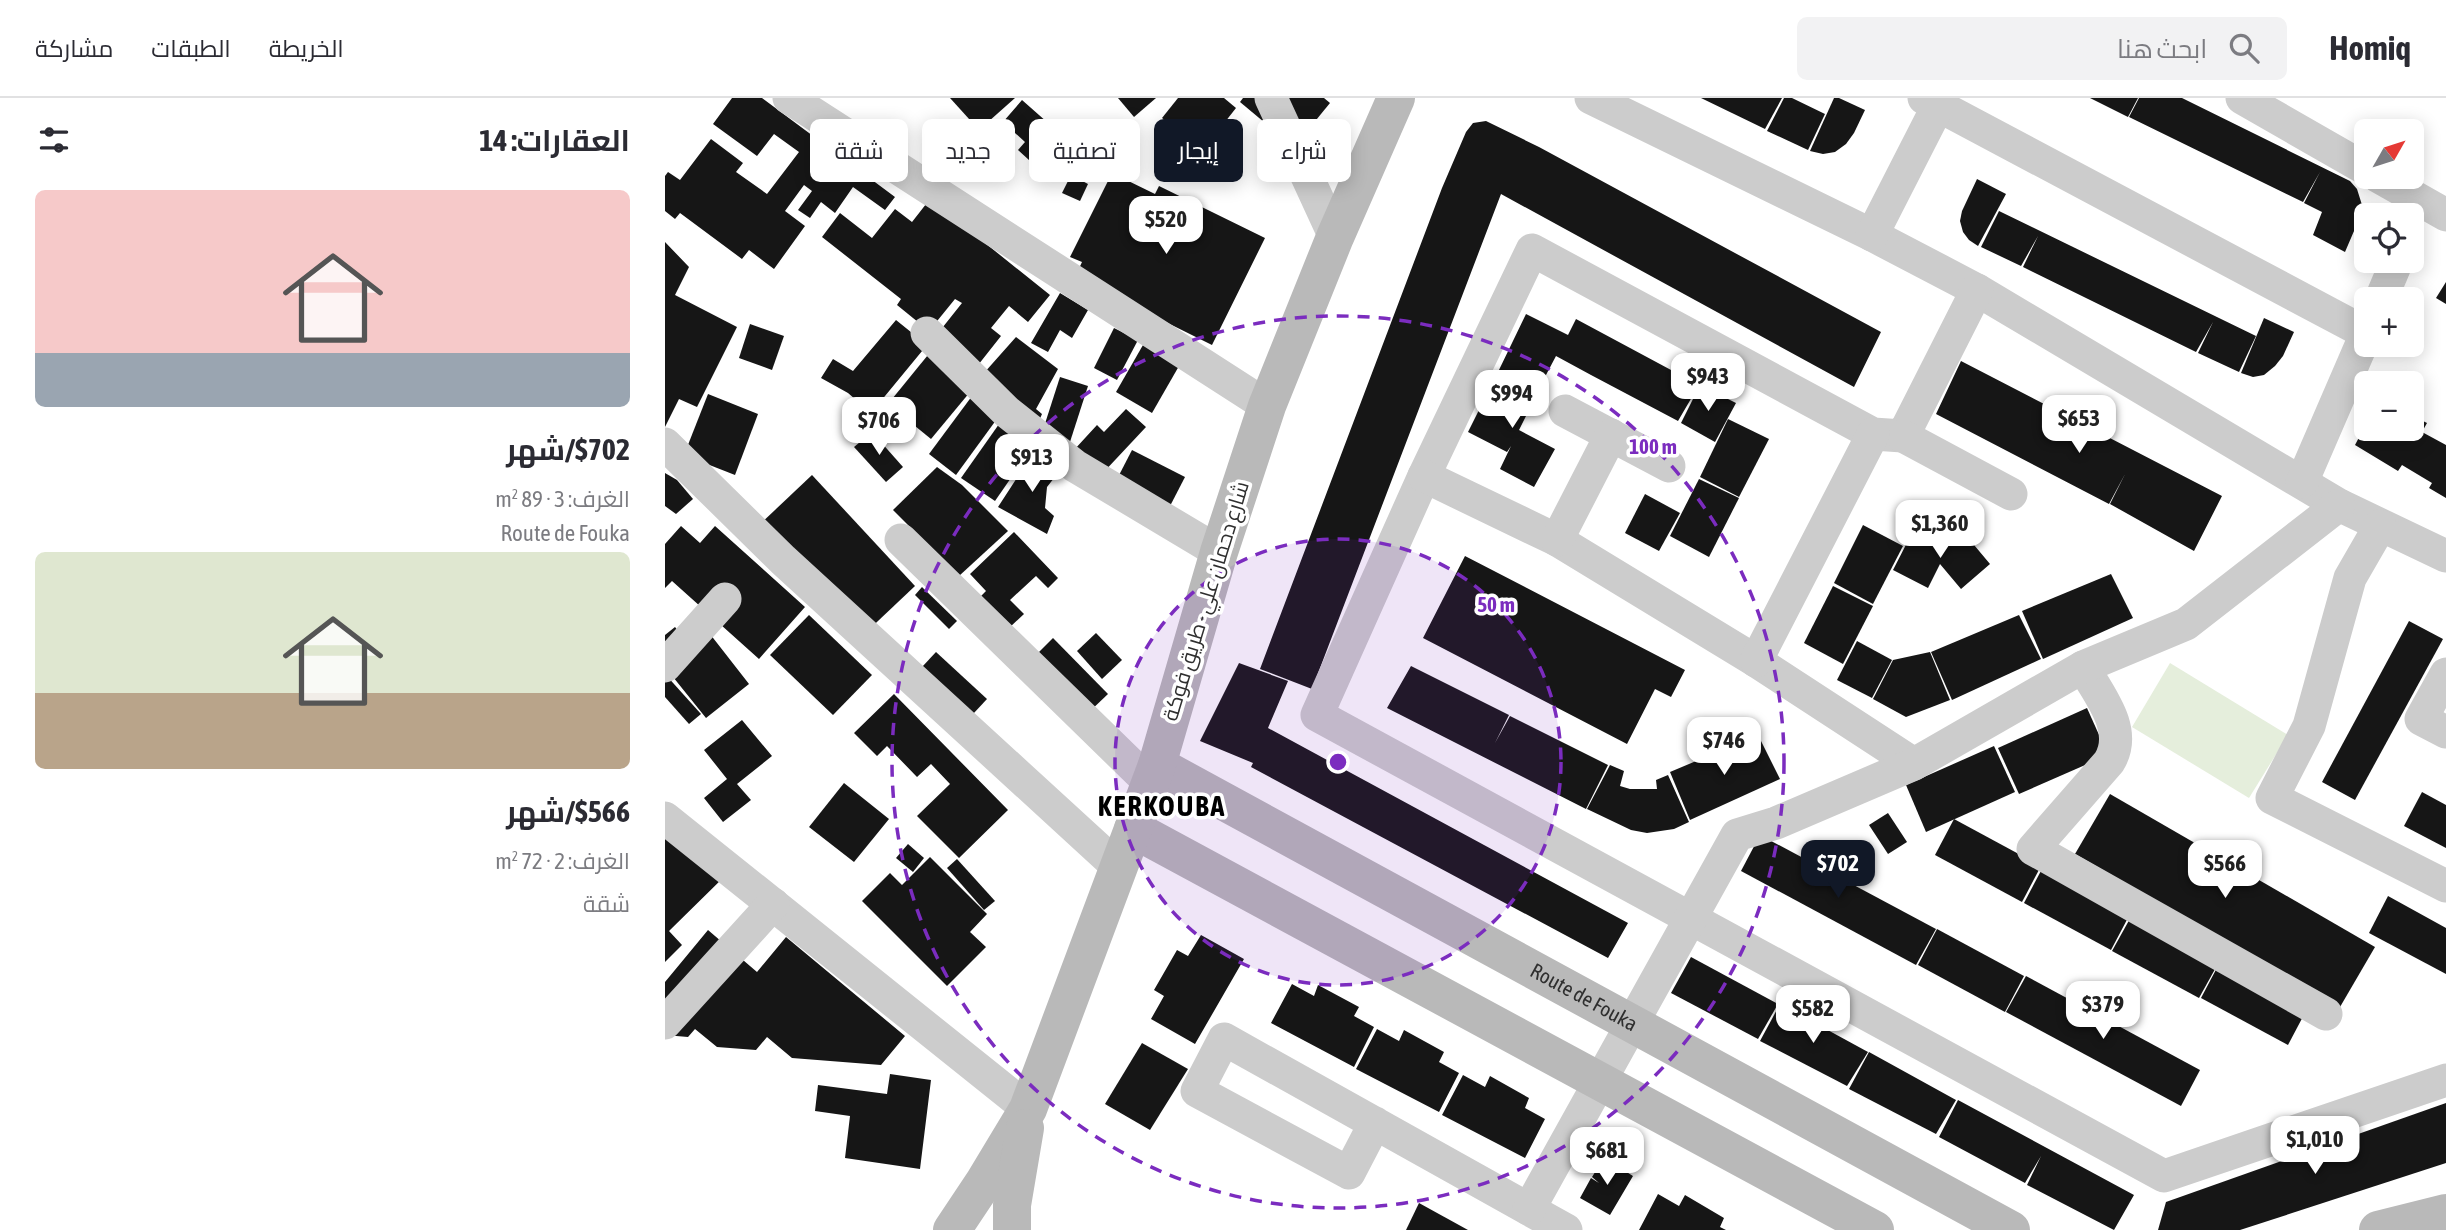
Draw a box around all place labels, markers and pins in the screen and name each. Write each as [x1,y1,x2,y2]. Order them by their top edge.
pin: $520 [1125,197,1207,256]
pin: $943 [1667,354,1749,413]
pin: $994 [1471,370,1553,430]
pin: $653 [2038,396,2120,455]
pin: $706 [838,398,920,457]
pin: $913 [991,434,1073,494]
pin: $1,360 [1883,500,1997,560]
pin: $746 [1683,718,1765,777]
centre of rings [1326,750,1350,774]
pin: $702 [1797,840,1879,900]
pin: $566 [2184,840,2266,900]
pin: $379 [2062,982,2144,1041]
pin: $582 [1772,986,1854,1045]
pin: $1,010 [2258,1116,2372,1176]
pin: $681 [1566,1128,1648,1187]

